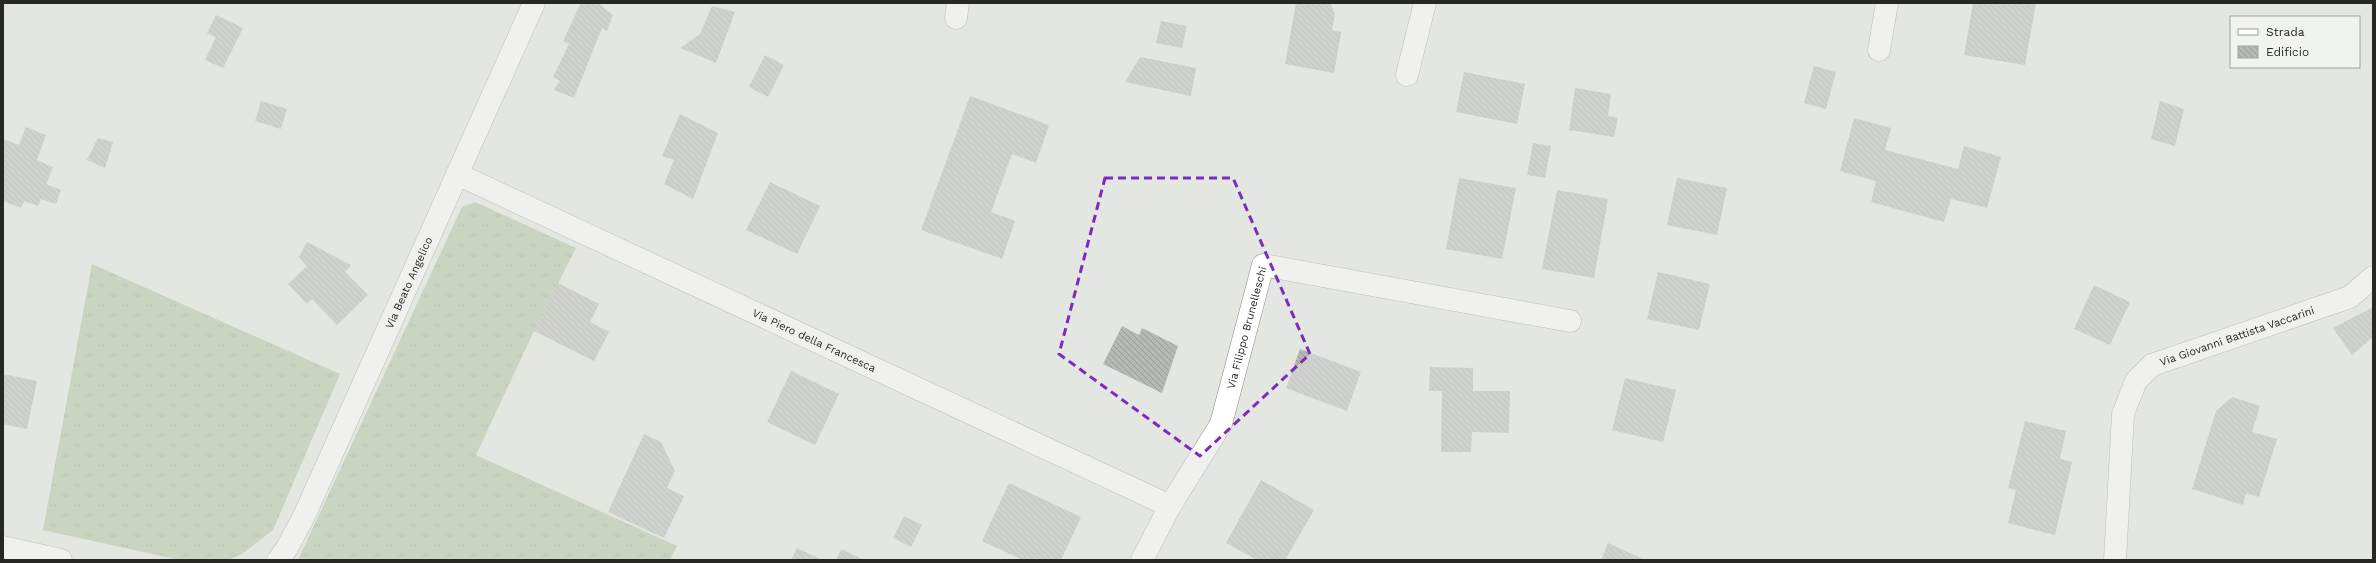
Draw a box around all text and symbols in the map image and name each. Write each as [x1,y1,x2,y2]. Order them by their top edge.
legend [2230,16,2360,68]
text: Strada [2266,25,2305,39]
text: Edificio [2266,45,2309,59]
street label: Via Beato Angelico [382,235,435,331]
street label: Via Filippo Brunelleschi [1224,265,1269,391]
street label: Via Giovanni Battista Vaccarini [2158,303,2316,368]
street label: Via Piero della Francesca [750,306,878,375]

